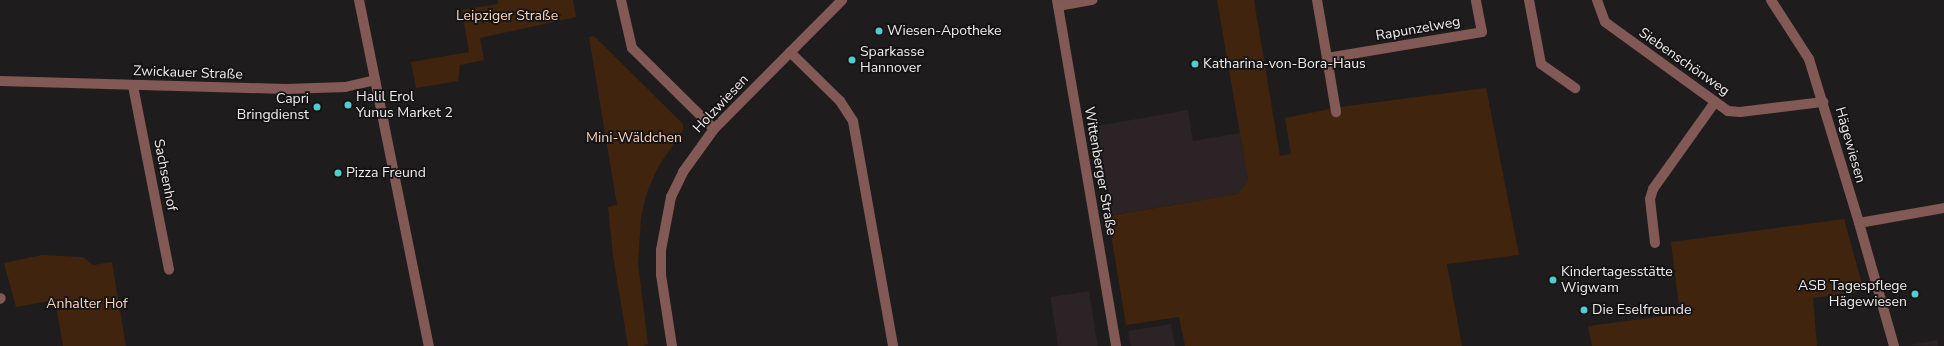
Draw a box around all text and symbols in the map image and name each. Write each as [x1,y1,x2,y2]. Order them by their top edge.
park label: Leipziger Straße [456,8,558,24]
street label: Rapunzelweg [1374,13,1462,45]
place label: Wiesen-Apotheke [887,23,1002,39]
street label: Siebenschönweg [1635,24,1733,100]
marker: Wiesen-Apotheke [874,26,884,36]
place label: Sparkasse Hannover [860,44,924,76]
marker: Sparkasse Hannover [847,55,857,65]
place label: Katharina-von-Bora-Haus [1203,56,1366,72]
marker: Katharina-von-Bora-Haus [1190,59,1200,69]
street label: Zwickauer Straße [133,63,243,83]
street label: Holzwiesen [690,71,752,137]
place label: Halil Erol Yunus Market 2 [356,89,453,122]
place label: Capri Bringdienst [237,91,309,124]
marker: Halil Erol Yunus Market 2 [343,100,353,110]
marker: Capri Bringdienst [312,102,322,112]
street label: Wittenberger Straße [1080,105,1120,237]
street label: Hägewiesen [1831,105,1869,185]
park label: Mini-Wäldchen [586,130,682,146]
street label: Sachsenhof [150,138,180,212]
place label: Pizza Freund [346,165,426,181]
marker: Pizza Freund [333,168,343,178]
place label: Kindertagesstätte Wigwam [1561,264,1673,296]
marker: Kindertagesstätte Wigwam [1548,275,1558,285]
place label: ASB Tagespflege Hägewiesen [1798,278,1907,310]
marker: ASB Tagespflege Hägewiesen [1910,289,1920,299]
park label: Anhalter Hof [46,296,128,312]
place label: Die Eselfreunde [1592,302,1691,318]
marker: Die Eselfreunde [1579,305,1589,315]

